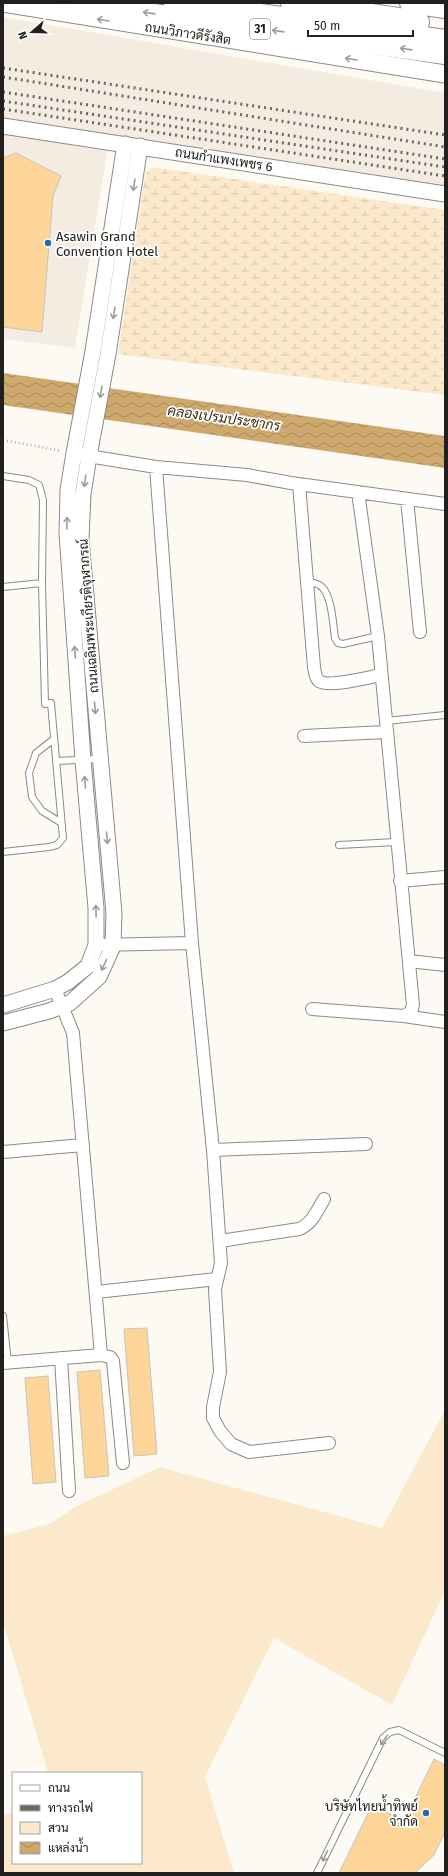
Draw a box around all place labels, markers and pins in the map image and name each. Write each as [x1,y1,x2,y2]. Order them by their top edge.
place label: Asawin Grand Convention Hotel [56,229,158,259]
marker: Asawin Grand Convention Hotel [43,238,53,248]
place label: บริษัทไทยน้ำทิพย์ จำกัด [325,1794,418,1829]
marker: บริษัทไทยน้ำทิพย์ จำกัด [421,1808,431,1818]

